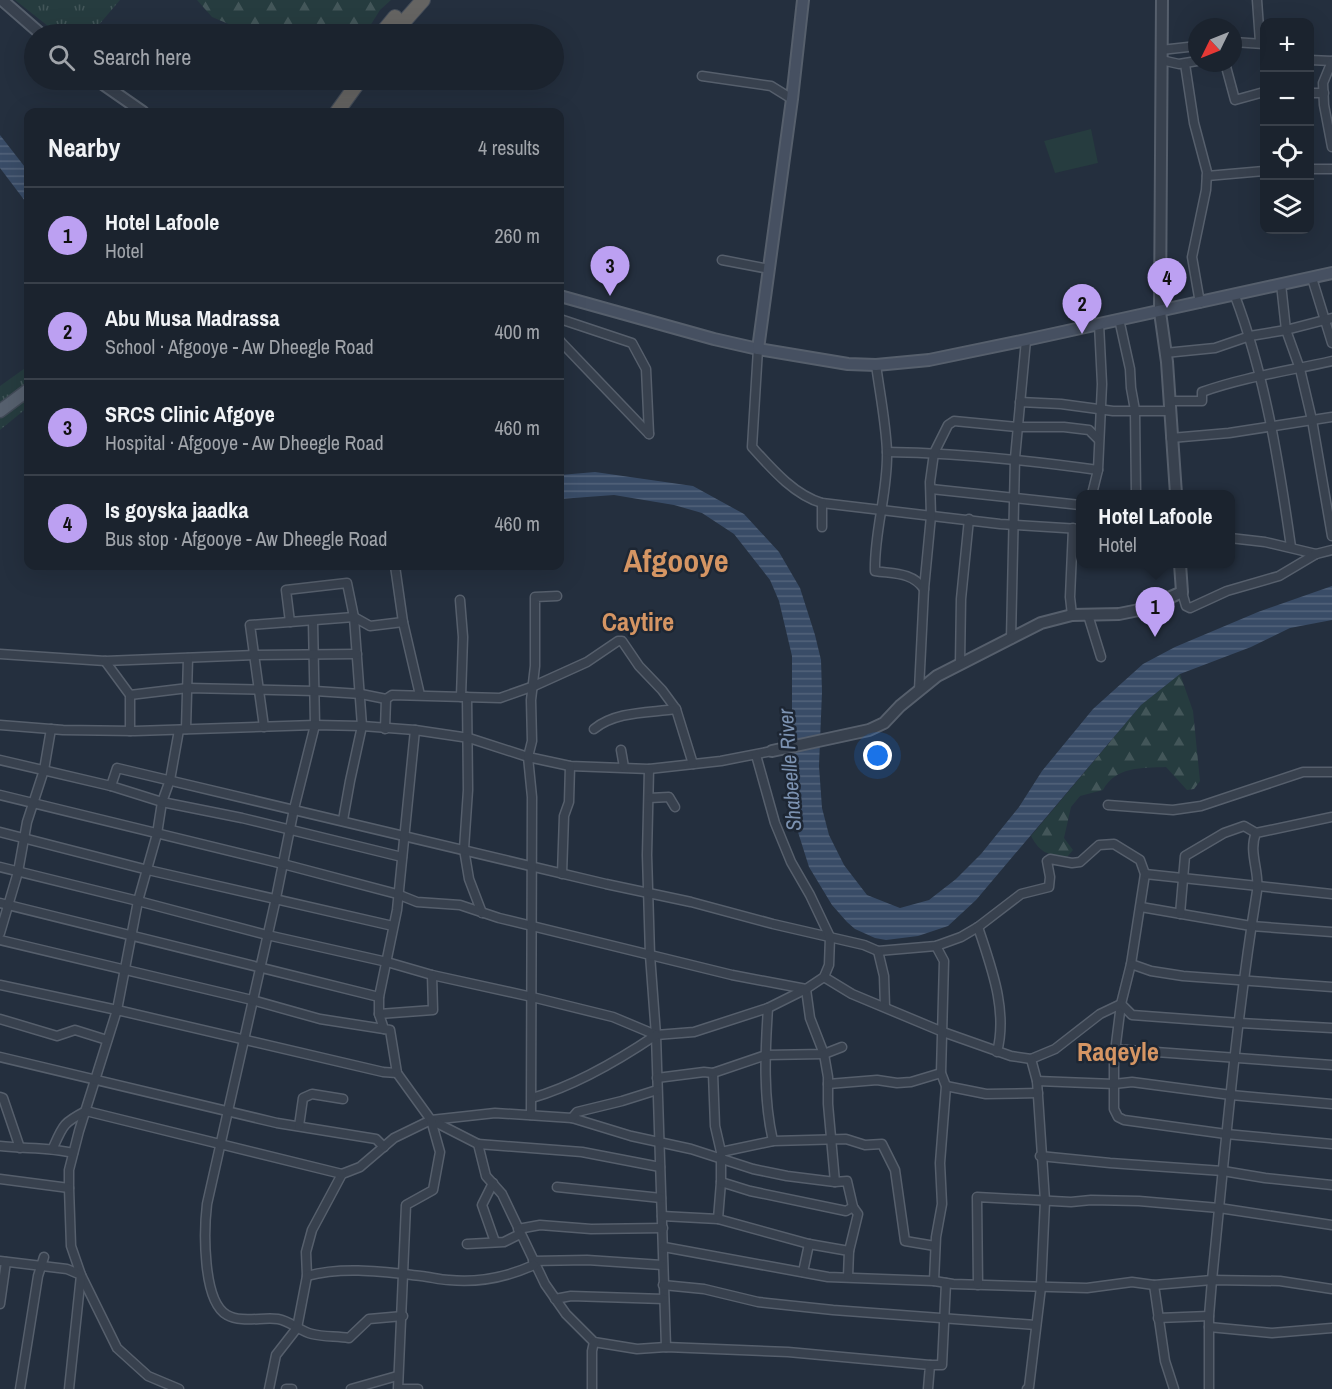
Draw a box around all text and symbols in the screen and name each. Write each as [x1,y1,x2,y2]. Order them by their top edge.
north arrow [1188,18,1242,72]
map controls [1260,18,1314,234]
button: + [1260,18,1314,72]
search box [24,24,564,90]
icon: search [45,41,78,74]
text: Search here [93,42,191,72]
button: − [1260,72,1314,126]
button: locate [1260,126,1314,180]
text: Nearby [48,130,120,165]
text: 4 results [478,134,540,161]
button: layers [1260,180,1314,234]
text: Hotel Lafoole [105,207,219,237]
text: 1 [63,222,72,249]
text: 260 m [494,222,540,249]
text: Hotel [105,237,143,264]
pin: 3 [590,246,630,296]
pin: 4 [1148,258,1186,308]
pin: 2 [1062,284,1102,334]
text: Abu Musa Madrassa [105,303,279,333]
text: 2 [63,318,72,345]
text: 400 m [494,318,540,345]
text: School · Afgooye - Aw Dheegle Road [105,333,374,360]
text: SRCS Clinic Afgoye [105,399,275,429]
text: 3 [63,414,72,441]
text: 460 m [494,414,540,441]
text: Hospital · Afgooye - Aw Dheegle Road [105,429,384,456]
popup [1076,490,1235,568]
text: Is goyska jaadka [105,495,248,525]
text: Hotel Lafoole [1098,501,1213,531]
text: 4 [63,510,72,537]
text: 460 m [494,510,540,537]
text: Bus stop · Afgooye - Aw Dheegle Road [105,525,387,552]
text: Hotel [1098,531,1137,558]
district label: Afgooye [624,539,728,582]
pin: 1 [1136,588,1174,637]
district label: Caytire [602,604,674,639]
water label: Shabeelle River [771,707,808,832]
your location [863,741,892,770]
district label: Raqeyle [1077,1034,1159,1069]

